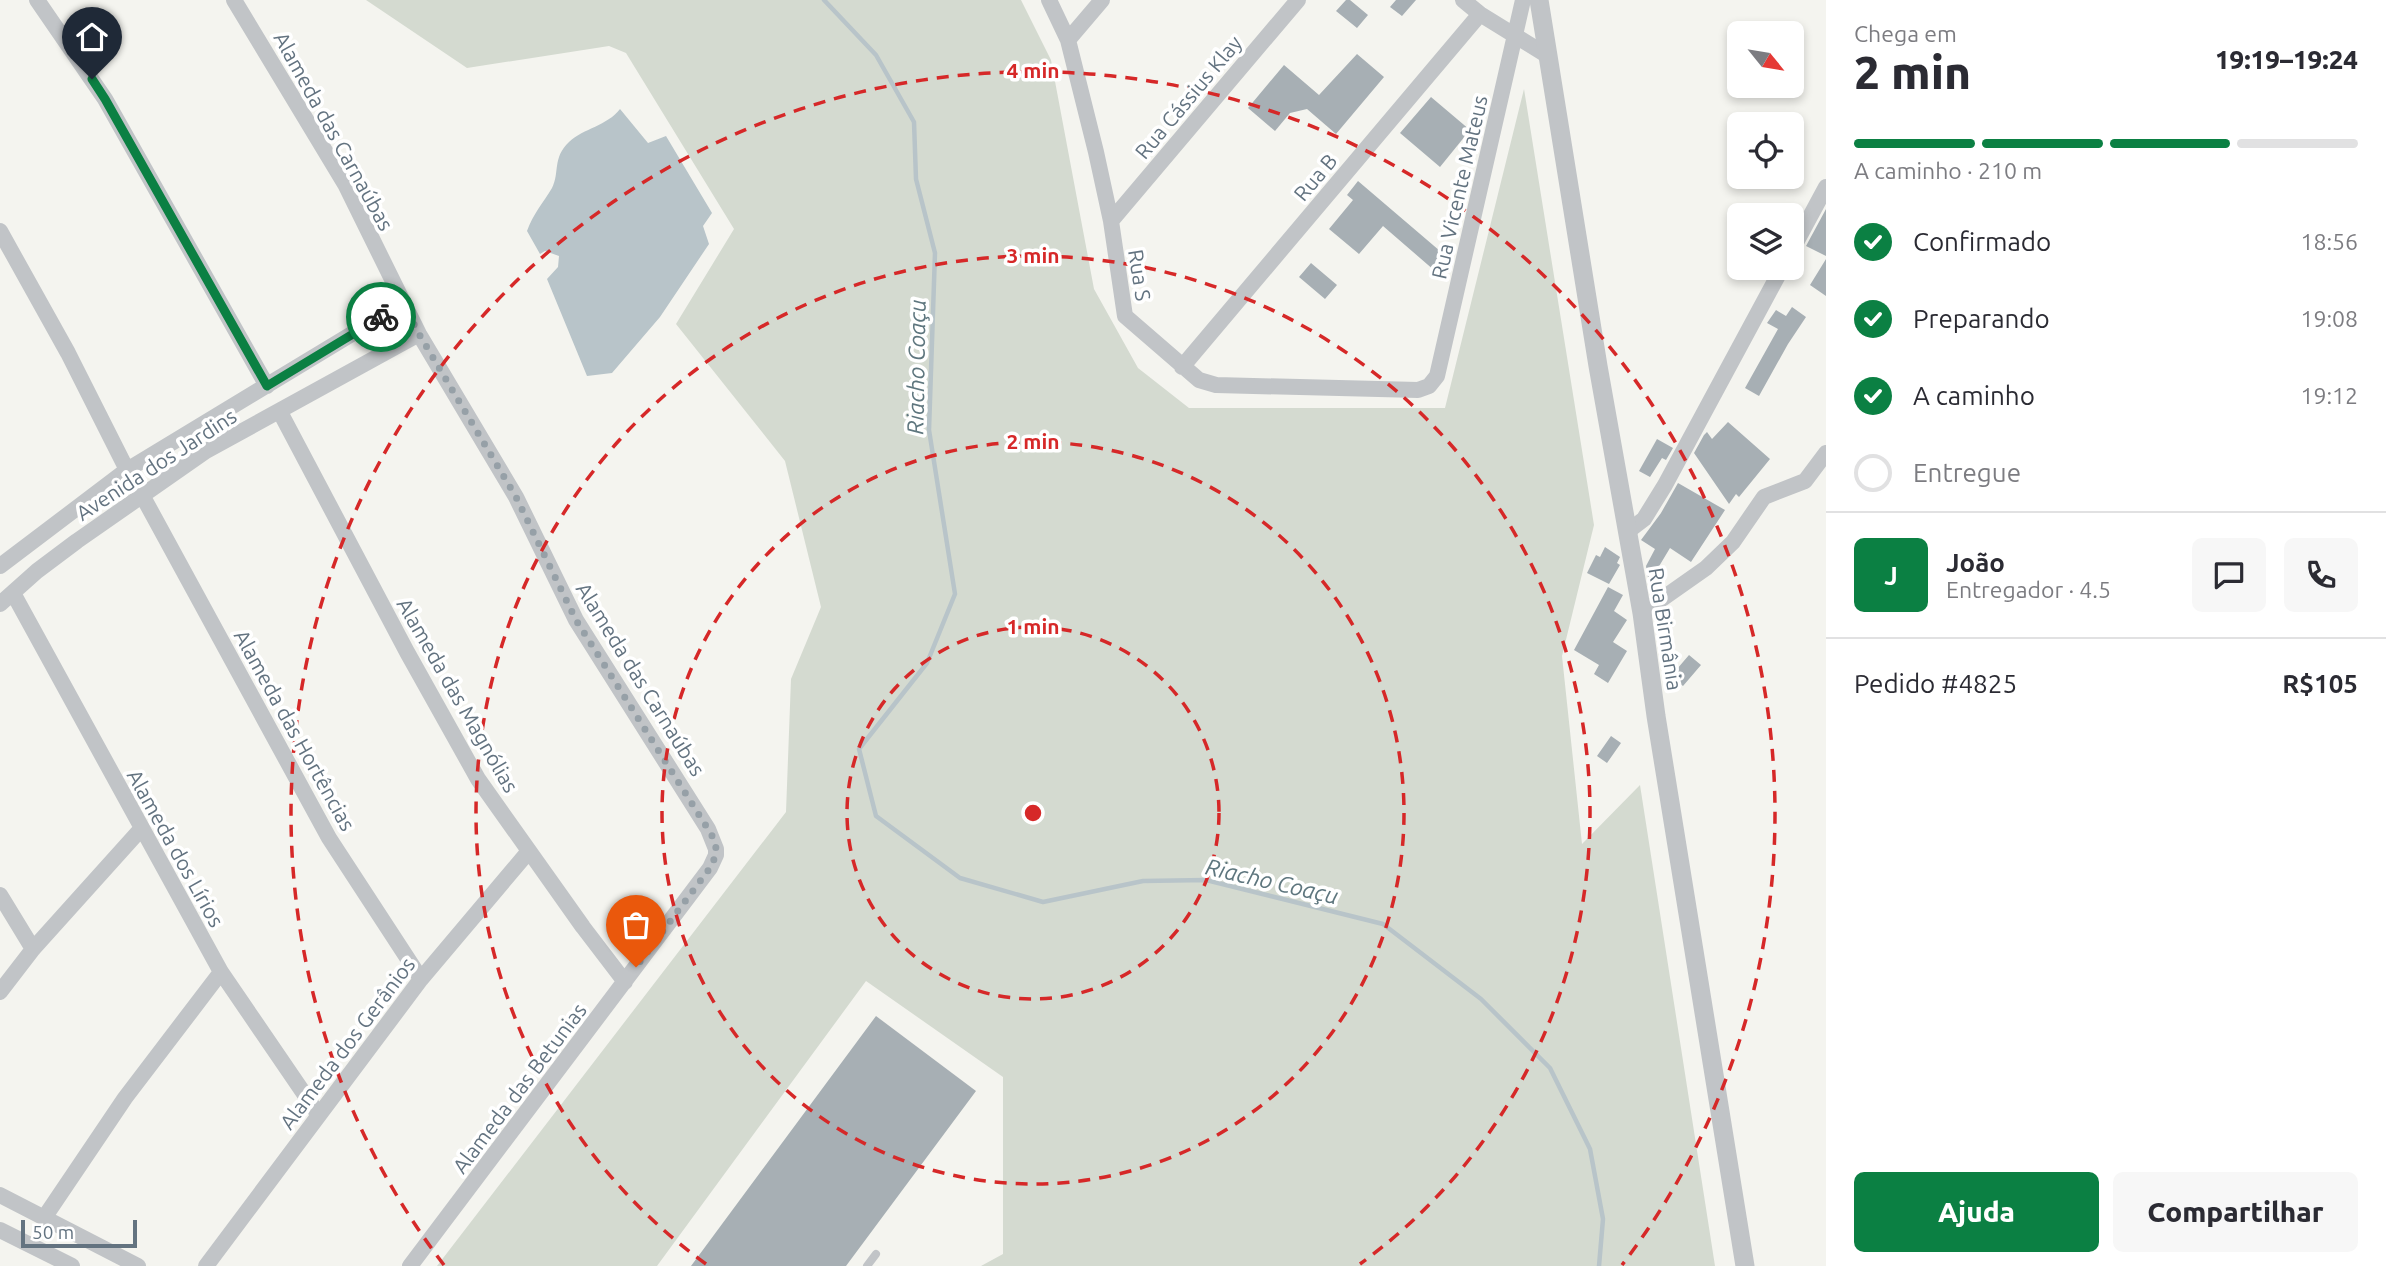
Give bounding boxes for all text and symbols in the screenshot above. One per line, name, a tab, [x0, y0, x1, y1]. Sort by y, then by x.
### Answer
pin	[62, 7, 122, 79]
icon: home	[73, 18, 111, 56]
north arrow	[1727, 21, 1804, 98]
map controls	[1727, 21, 1804, 280]
text: Chega em	[1854, 21, 1957, 46]
street label: Alameda das Carnaúbas	[269, 28, 399, 234]
street label: Rua Cássius Klay	[1130, 31, 1246, 163]
text: 19:19–19:24	[2215, 45, 2358, 74]
text: 2 min	[1854, 46, 1971, 98]
text: 4 min	[1006, 58, 1060, 82]
street label: Rua Vicente Mateus	[1426, 93, 1492, 281]
button: locate	[1727, 112, 1804, 189]
street label: Rua B	[1288, 149, 1342, 205]
text: A caminho · 210 m	[1854, 158, 2042, 183]
button: layers	[1727, 203, 1804, 280]
icon: check	[1854, 223, 1892, 261]
text: Confirmado	[1913, 227, 2051, 256]
text: 18:56	[2300, 229, 2358, 254]
text: 3 min	[1006, 243, 1060, 267]
street label: Rua S	[1124, 248, 1156, 302]
courier	[346, 282, 416, 352]
icon: bike	[362, 298, 400, 336]
water label: Riacho Coaçu	[902, 299, 930, 435]
icon: check	[1854, 300, 1892, 338]
text: Preparando	[1913, 304, 2050, 333]
text: 19:08	[2300, 306, 2358, 331]
icon: check	[1854, 377, 1892, 415]
text: A caminho	[1913, 381, 2035, 410]
text: 19:12	[2300, 383, 2358, 408]
street label: Avenida dos Jardins	[71, 403, 241, 525]
text: 2 min	[1006, 429, 1060, 453]
text: Entregue	[1913, 458, 2021, 487]
button: chat	[2192, 538, 2266, 612]
button: phone	[2284, 538, 2358, 612]
text: João	[1946, 548, 2005, 577]
text: J	[1884, 561, 1898, 590]
street label: Rua Birmânia	[1644, 566, 1688, 692]
text: Entregador · 4.5	[1946, 577, 2111, 602]
street label: Alameda das Carnaúbas	[572, 578, 710, 780]
street label: Alameda das Magnólias	[392, 594, 524, 796]
text: 1 min	[1006, 614, 1060, 638]
street label: Alameda das Hortências	[230, 625, 360, 835]
text: Pedido #4825	[1854, 669, 2017, 698]
text: R$105	[2282, 669, 2358, 698]
street label: Alameda dos Lírios	[123, 765, 229, 931]
centre of rings	[1021, 801, 1045, 825]
water label: Riacho Coaçu	[1203, 854, 1341, 908]
pin	[606, 895, 666, 967]
icon: bag	[617, 906, 655, 944]
street label: Alameda dos Gerânios	[275, 952, 419, 1134]
street label: Alameda das Betunias	[447, 998, 591, 1178]
button: Ajuda	[1854, 1172, 2099, 1252]
button: Compartilhar	[2113, 1172, 2358, 1252]
scale bar	[21, 1217, 136, 1249]
text: 50 m	[32, 1221, 74, 1243]

